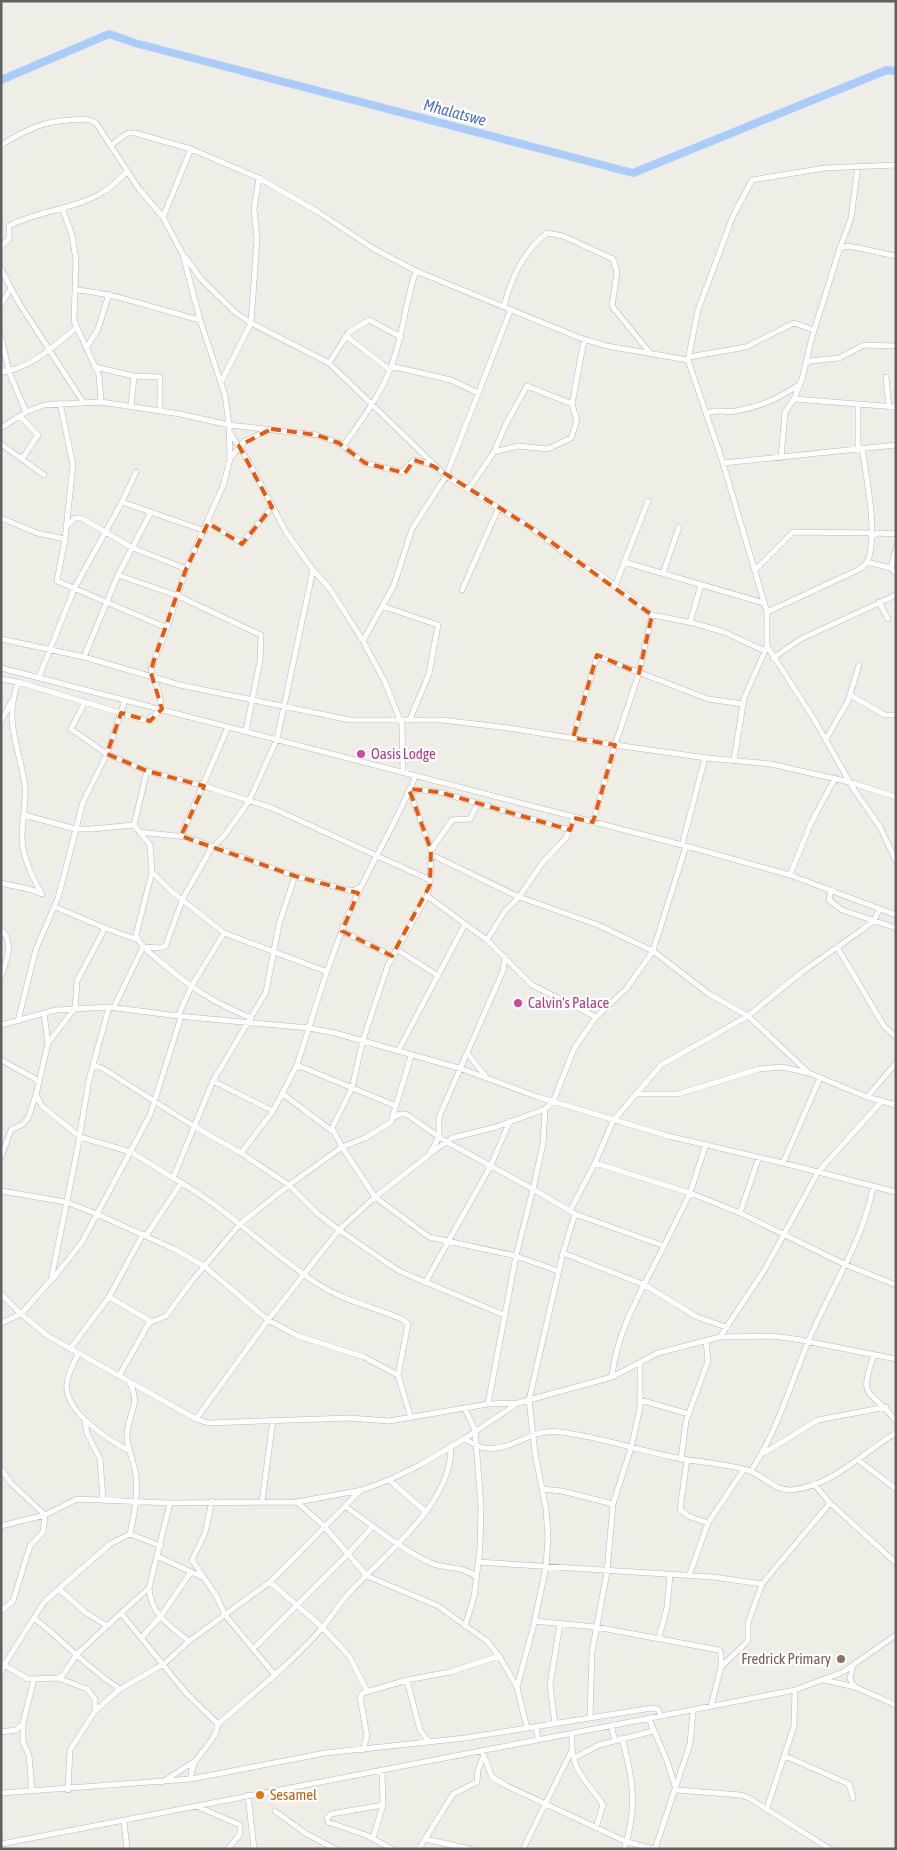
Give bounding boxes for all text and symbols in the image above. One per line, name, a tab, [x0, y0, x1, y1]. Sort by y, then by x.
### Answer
water label: Mhalatswe	[422, 95, 488, 129]
place label: Oasis Lodge	[371, 745, 436, 762]
marker: Oasis Lodge	[355, 748, 367, 760]
place label: Calvin's Palace	[528, 994, 609, 1011]
marker: Calvin's Palace	[512, 997, 524, 1009]
place label: Fredrick Primary	[741, 1650, 831, 1667]
marker: Fredrick Primary	[835, 1653, 847, 1665]
place label: Sesamel	[270, 1786, 317, 1803]
marker: Sesamel	[254, 1789, 266, 1801]

